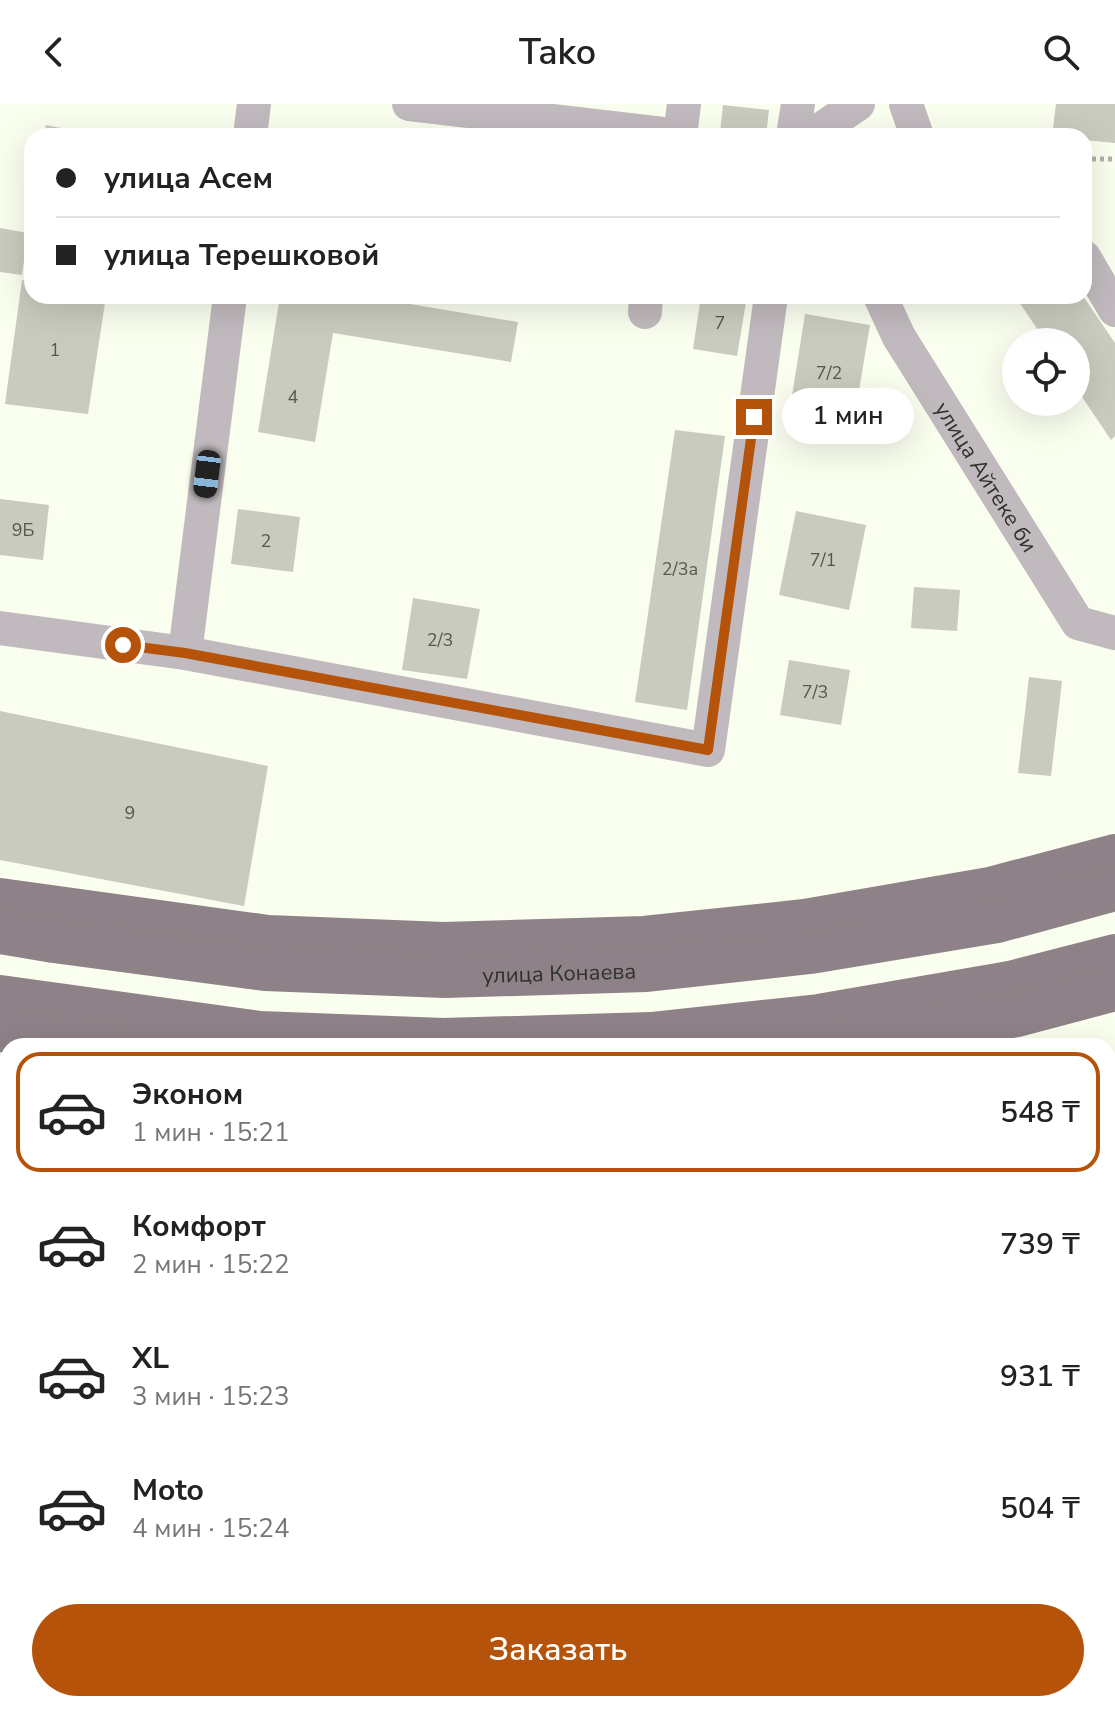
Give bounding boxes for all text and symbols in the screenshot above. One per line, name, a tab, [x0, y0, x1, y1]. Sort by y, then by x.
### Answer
text: Tako	[519, 28, 596, 77]
icon: back	[32, 30, 76, 74]
icon: search	[1039, 30, 1083, 74]
text: улица Асем	[104, 158, 273, 199]
text: улица Терешковой	[104, 235, 379, 276]
house number: 7	[715, 311, 725, 335]
map controls	[1002, 328, 1090, 416]
button: locate	[1002, 328, 1090, 416]
house number: 1	[50, 338, 60, 362]
house number: 7/2	[816, 361, 842, 385]
house number: 4	[288, 385, 299, 409]
callout: 1 мин	[782, 389, 914, 445]
street label: улица Айтеке би	[927, 396, 1044, 558]
text: 1 мин	[813, 398, 883, 433]
route end	[736, 399, 772, 435]
car	[192, 449, 222, 499]
house number: 9Б	[12, 518, 34, 542]
house number: 2	[261, 529, 271, 553]
house number: 7/1	[810, 548, 836, 572]
house number: 2/3а	[662, 557, 698, 581]
route start	[105, 627, 141, 663]
house number: 2/3	[427, 628, 453, 652]
house number: 7/3	[802, 680, 828, 704]
house number: 9	[125, 801, 135, 825]
street label: улица Конаева	[482, 956, 637, 991]
text: Эконом	[132, 1074, 243, 1115]
icon: car	[36, 1076, 108, 1148]
text: 548 ₸	[1000, 1092, 1080, 1133]
text: 1 мин · 15:21	[132, 1115, 289, 1150]
text: Комфорт	[132, 1206, 266, 1247]
icon: car	[36, 1208, 108, 1280]
text: 739 ₸	[1000, 1224, 1080, 1265]
text: 2 мин · 15:22	[132, 1247, 289, 1282]
text: XL	[132, 1338, 169, 1379]
icon: car	[36, 1340, 108, 1412]
text: 931 ₸	[1000, 1356, 1080, 1397]
text: 3 мин · 15:23	[132, 1379, 289, 1414]
text: Moto	[132, 1470, 204, 1511]
icon: car	[36, 1472, 108, 1544]
text: 504 ₸	[1000, 1488, 1080, 1529]
text: 4 мин · 15:24	[132, 1511, 289, 1546]
button: Заказать	[32, 1604, 1084, 1696]

